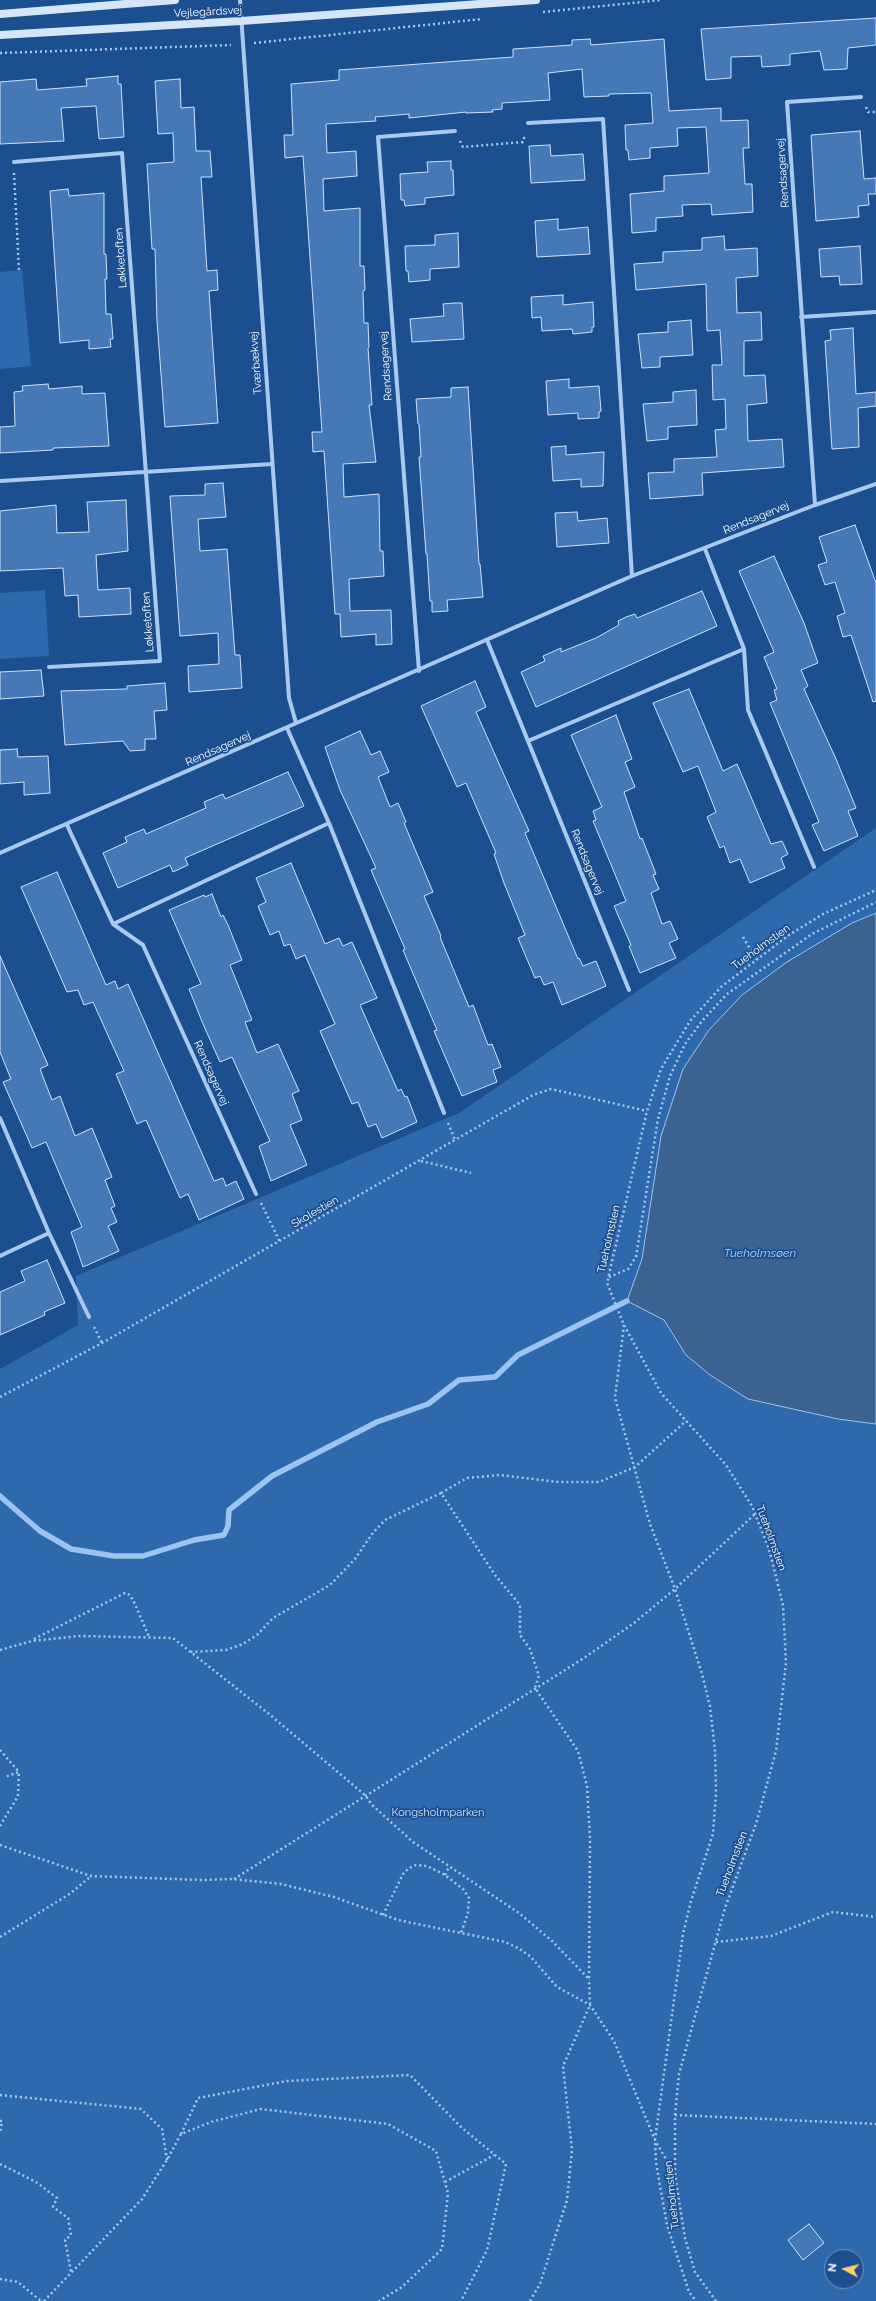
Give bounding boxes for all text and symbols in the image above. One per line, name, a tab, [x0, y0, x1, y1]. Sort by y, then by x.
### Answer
street label: Vejlegårdsvej	[174, 4, 242, 20]
street label: Rendsagervej	[774, 138, 792, 208]
street label: Løkketoften	[112, 227, 130, 289]
street label: Tværbækvej	[247, 331, 265, 395]
street label: Rendsagervej	[377, 331, 395, 401]
street label: Rendsagervej	[721, 499, 791, 537]
street label: Løkketoften	[139, 591, 157, 653]
street label: Rendsagervej	[183, 729, 253, 769]
street label: Rendsagervej	[568, 827, 606, 897]
street label: Tueholmstien	[729, 921, 793, 973]
street label: Rendsagervej	[191, 1038, 231, 1108]
street label: Skolestien	[289, 1193, 341, 1231]
street label: Tueholmstien	[595, 1204, 623, 1274]
water label: Tueholmsøen	[724, 1246, 796, 1260]
street label: Tueholmstien	[753, 1503, 789, 1573]
park label: Kongsholmparken	[392, 1806, 484, 1820]
street label: Tueholmstien	[713, 1829, 751, 1899]
street label: Tueholmstien	[662, 2160, 682, 2230]
north arrow	[824, 2249, 864, 2289]
text: N	[826, 2263, 840, 2273]

